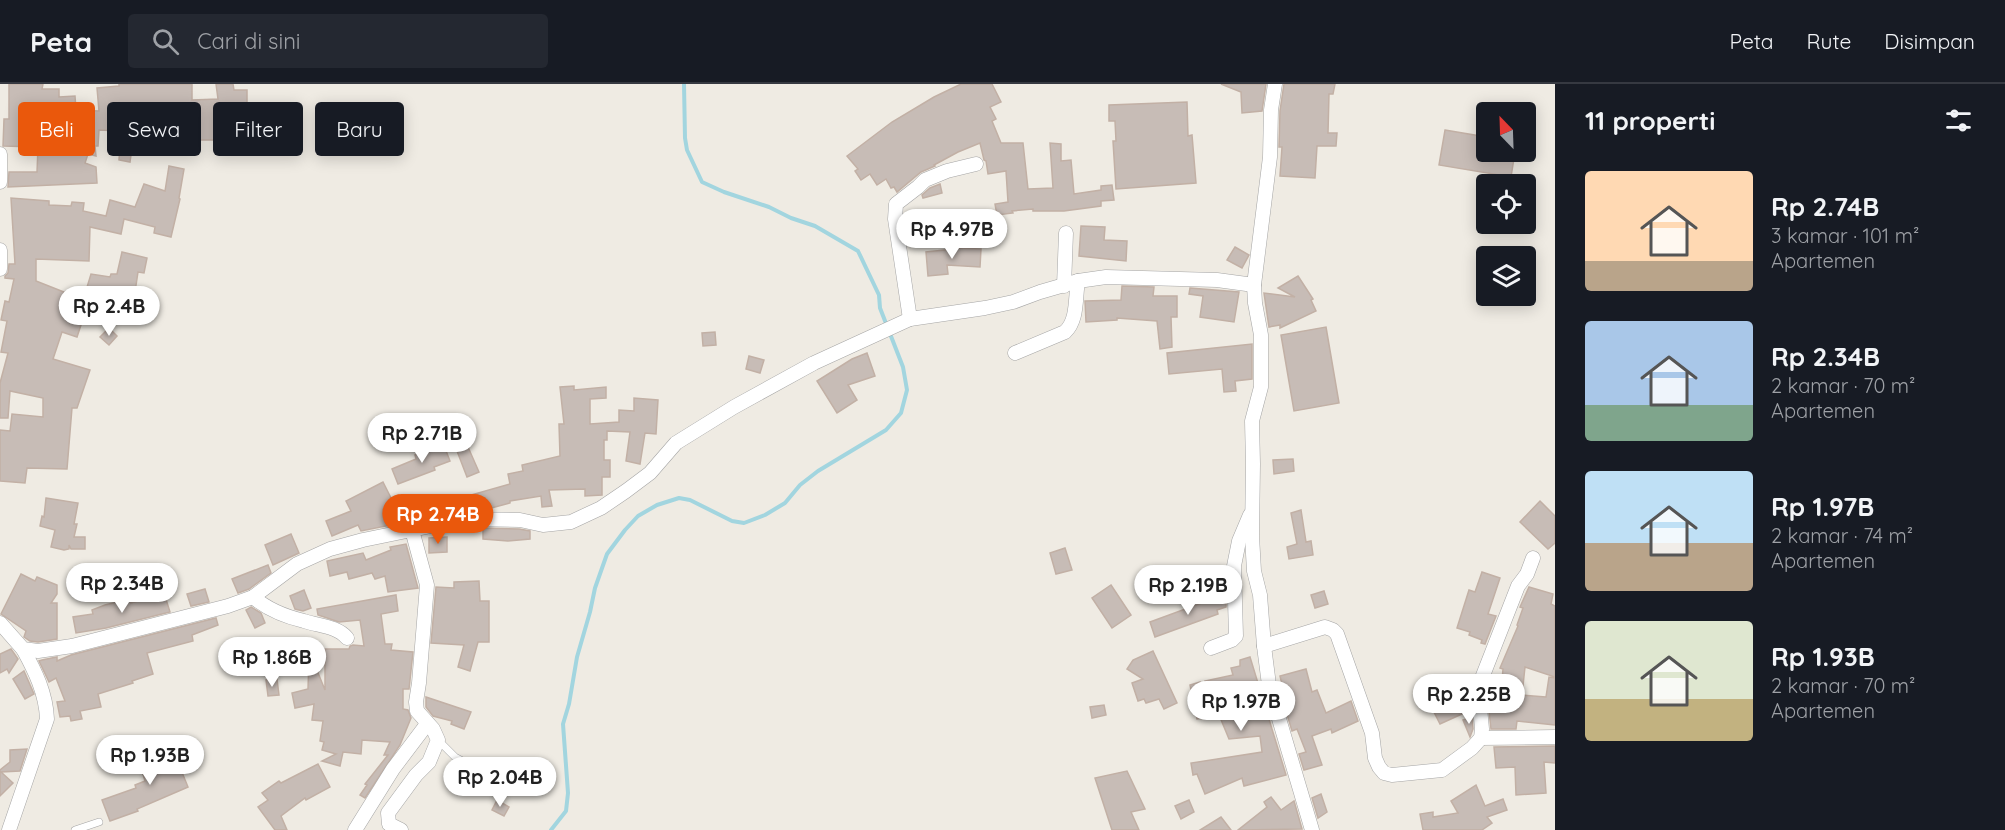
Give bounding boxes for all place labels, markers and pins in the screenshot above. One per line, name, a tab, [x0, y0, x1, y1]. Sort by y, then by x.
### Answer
pin: Rp 4.97B	[890, 209, 1014, 260]
pin: Rp 2.4B	[54, 286, 164, 337]
pin: Rp 2.71B	[360, 413, 484, 464]
pin: Rp 2.74B	[376, 494, 500, 545]
pin: Rp 2.34B	[60, 563, 184, 614]
pin: Rp 2.19B	[1126, 565, 1250, 616]
pin: Rp 1.86B	[210, 637, 334, 688]
pin: Rp 2.25B	[1407, 674, 1531, 725]
pin: Rp 1.97B	[1179, 681, 1303, 732]
pin: Rp 1.93B	[88, 735, 212, 786]
pin: Rp 2.04B	[438, 757, 562, 808]

